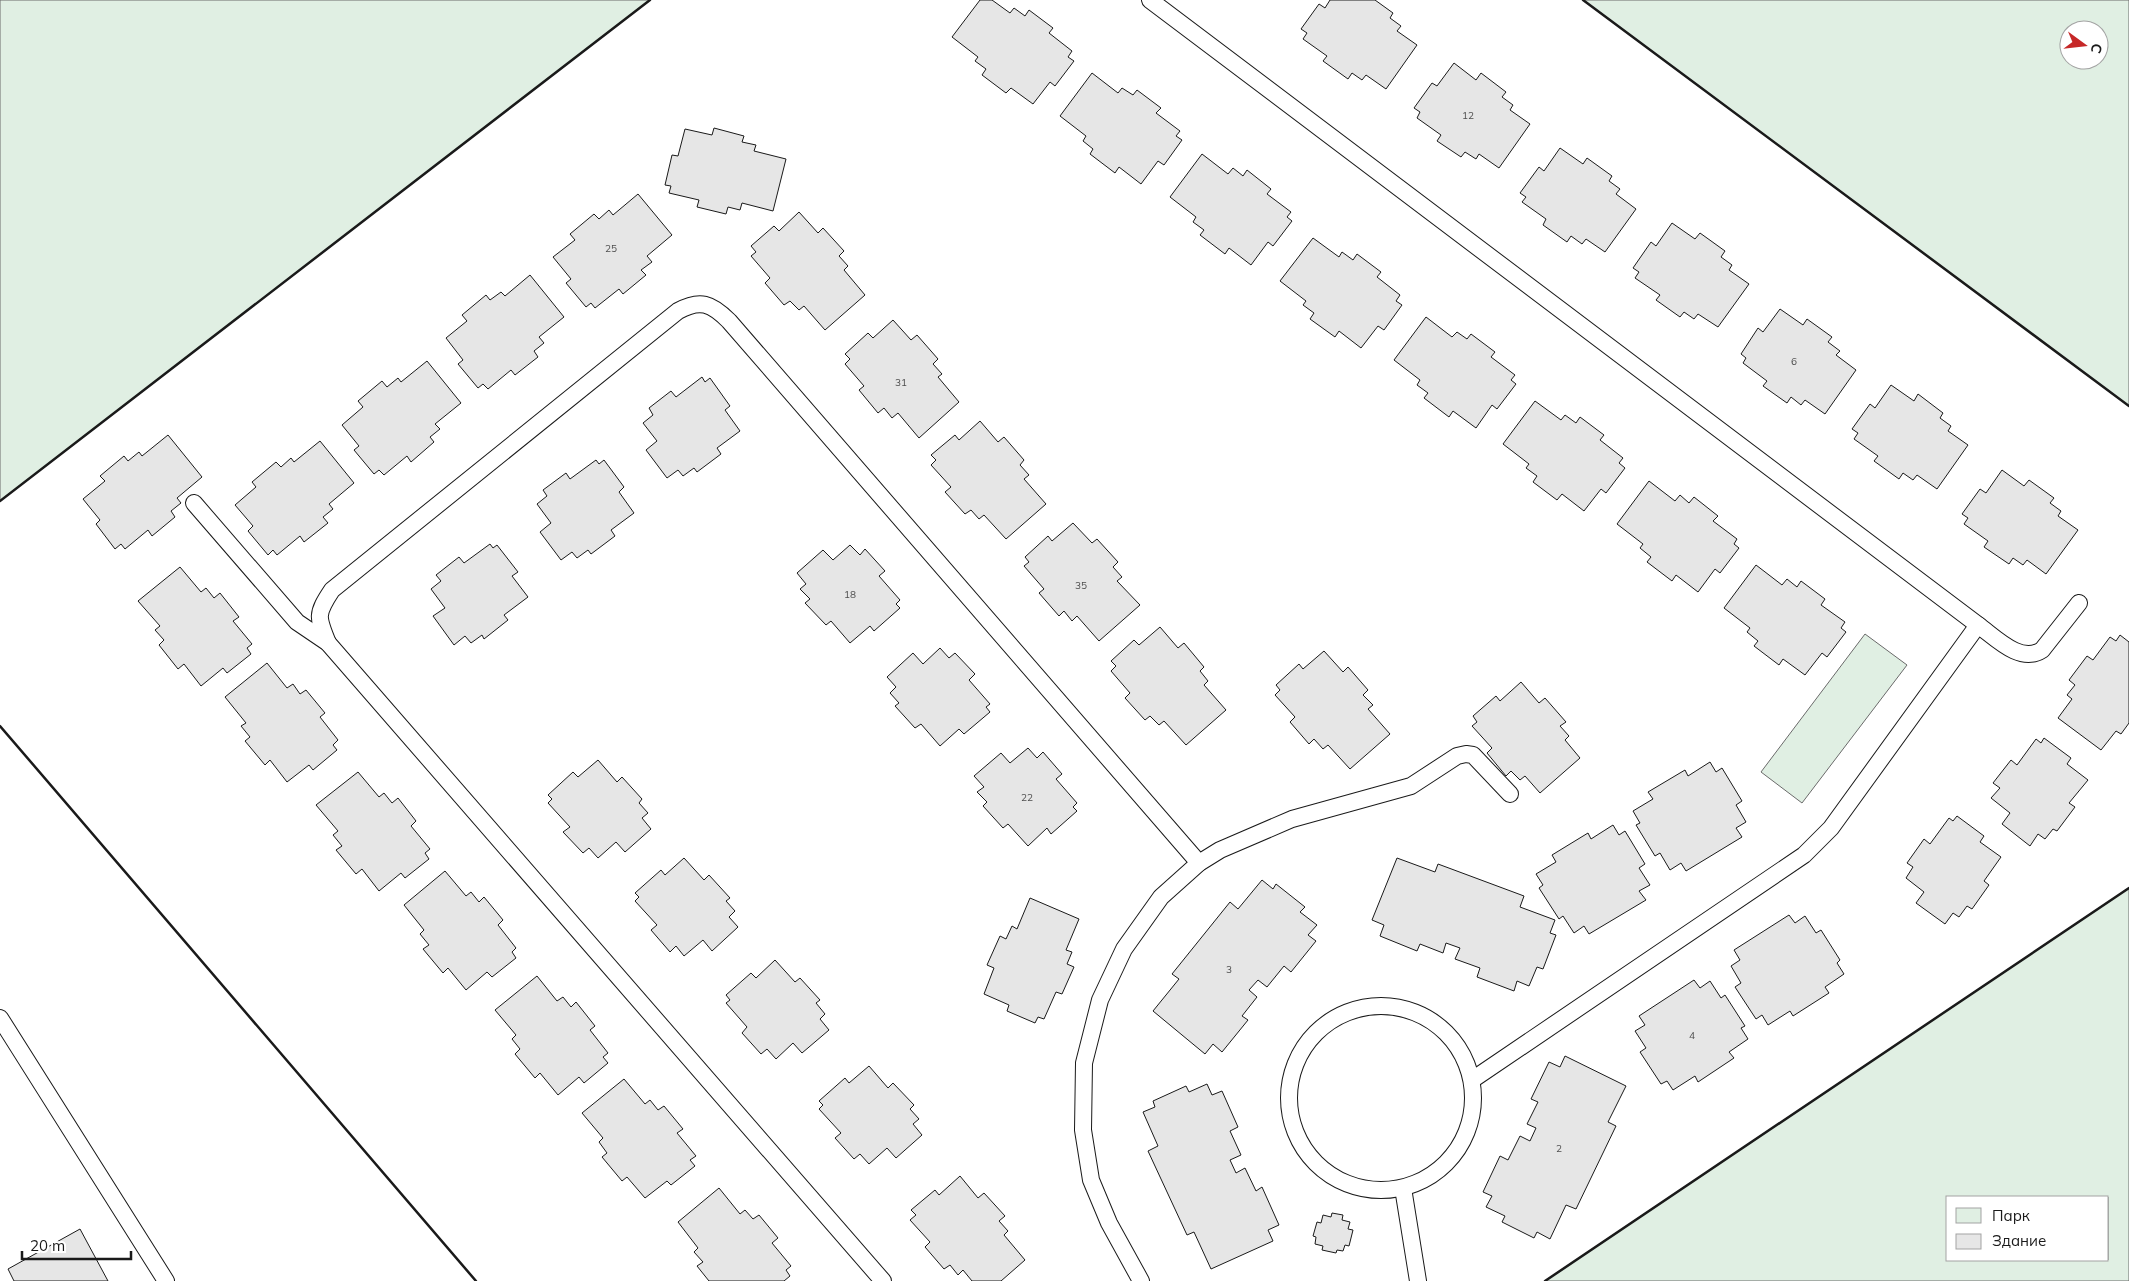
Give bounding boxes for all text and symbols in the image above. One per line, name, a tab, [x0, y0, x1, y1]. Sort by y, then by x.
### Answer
north arrow	[2059, 20, 2109, 70]
text: С	[2087, 41, 2106, 55]
house number: 12	[1462, 109, 1474, 122]
house number: 25	[605, 242, 617, 255]
house number: 6	[1791, 355, 1797, 368]
house number: 31	[895, 376, 907, 389]
house number: 35	[1075, 579, 1087, 592]
house number: 18	[844, 588, 856, 601]
house number: 22	[1021, 791, 1033, 804]
house number: 3	[1226, 963, 1232, 976]
house number: 4	[1689, 1029, 1695, 1042]
house number: 2	[1556, 1142, 1562, 1155]
legend	[1946, 1196, 2109, 1261]
text: Парк	[1992, 1206, 2031, 1225]
scale bar	[22, 1228, 131, 1260]
text: Здание	[1992, 1231, 2046, 1250]
text: 20 m	[30, 1236, 65, 1255]

